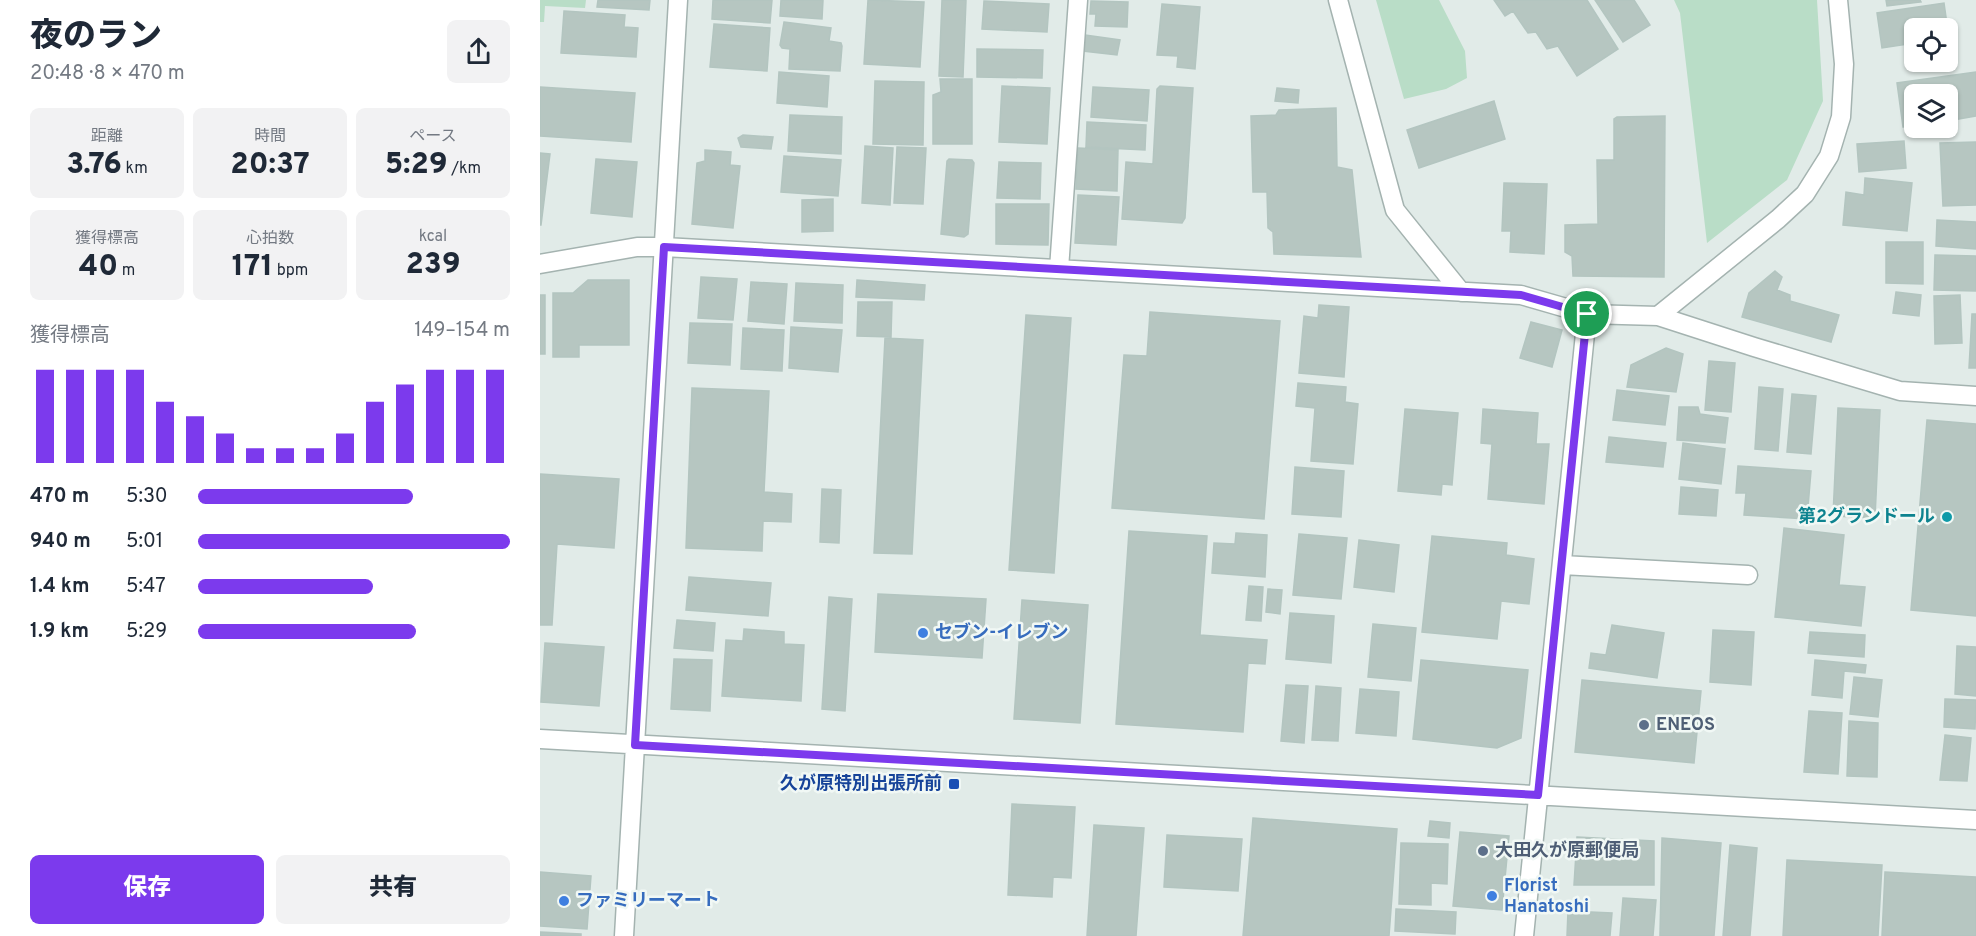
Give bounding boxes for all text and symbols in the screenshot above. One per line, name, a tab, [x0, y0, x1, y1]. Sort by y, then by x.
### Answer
text: 夜のラン	[30, 17, 162, 59]
map controls	[1904, 18, 1958, 138]
button: locate	[1904, 18, 1958, 72]
button: share	[447, 20, 510, 83]
text: 20:48 · 8 × 470 m	[30, 61, 185, 87]
button: layers	[1904, 84, 1958, 138]
text: 距離	[91, 127, 123, 147]
text: 時間	[254, 127, 286, 147]
text: ペース	[409, 127, 457, 147]
text: 3.76	[66, 147, 122, 184]
text: 20:37	[230, 147, 310, 184]
text: 5:29	[385, 147, 448, 184]
text: km	[122, 159, 148, 179]
text: /km	[448, 159, 481, 179]
text: kcal	[419, 227, 447, 247]
text: 獲得標高	[75, 229, 139, 249]
text: 心拍数	[246, 229, 294, 249]
text: 239	[405, 247, 461, 284]
text: 40	[79, 249, 118, 286]
text: 171	[232, 249, 273, 286]
text: m	[118, 261, 135, 281]
text: bpm	[273, 261, 308, 281]
pin	[1561, 288, 1612, 339]
icon: arrive	[1570, 297, 1603, 330]
text: 149–154 m	[414, 318, 510, 344]
text: 獲得標高	[30, 323, 110, 349]
text: 470 m	[30, 484, 89, 510]
text: 5:30	[126, 484, 168, 510]
place label: 第2グランドール	[1798, 506, 1935, 529]
marker: 第2グランドール	[1940, 510, 1954, 524]
text: 940 m	[30, 529, 91, 555]
text: 5:01	[126, 529, 163, 555]
text: 1.4 km	[30, 574, 90, 600]
text: 5:47	[126, 574, 166, 600]
text: 1.9 km	[30, 619, 89, 645]
text: 5:29	[126, 619, 167, 645]
place label: セブン-イレブン	[935, 622, 1068, 645]
marker: セブン-イレブン	[916, 626, 930, 640]
place label: ENEOS	[1656, 714, 1715, 737]
marker: ENEOS	[1637, 718, 1651, 732]
place label: 久が原特別出張所前	[780, 773, 942, 796]
marker: 久が原特別出張所前	[947, 777, 961, 791]
place label: 大田久が原郵便局	[1495, 840, 1639, 863]
marker: 大田久が原郵便局	[1476, 844, 1490, 858]
button: 保存	[30, 855, 264, 924]
button: 共有	[276, 855, 510, 924]
place label: Florist Hanatoshi	[1504, 875, 1589, 919]
marker: Florist Hanatoshi	[1485, 889, 1499, 903]
place label: ファミリーマート	[576, 890, 720, 913]
marker: ファミリーマート	[557, 894, 571, 908]

